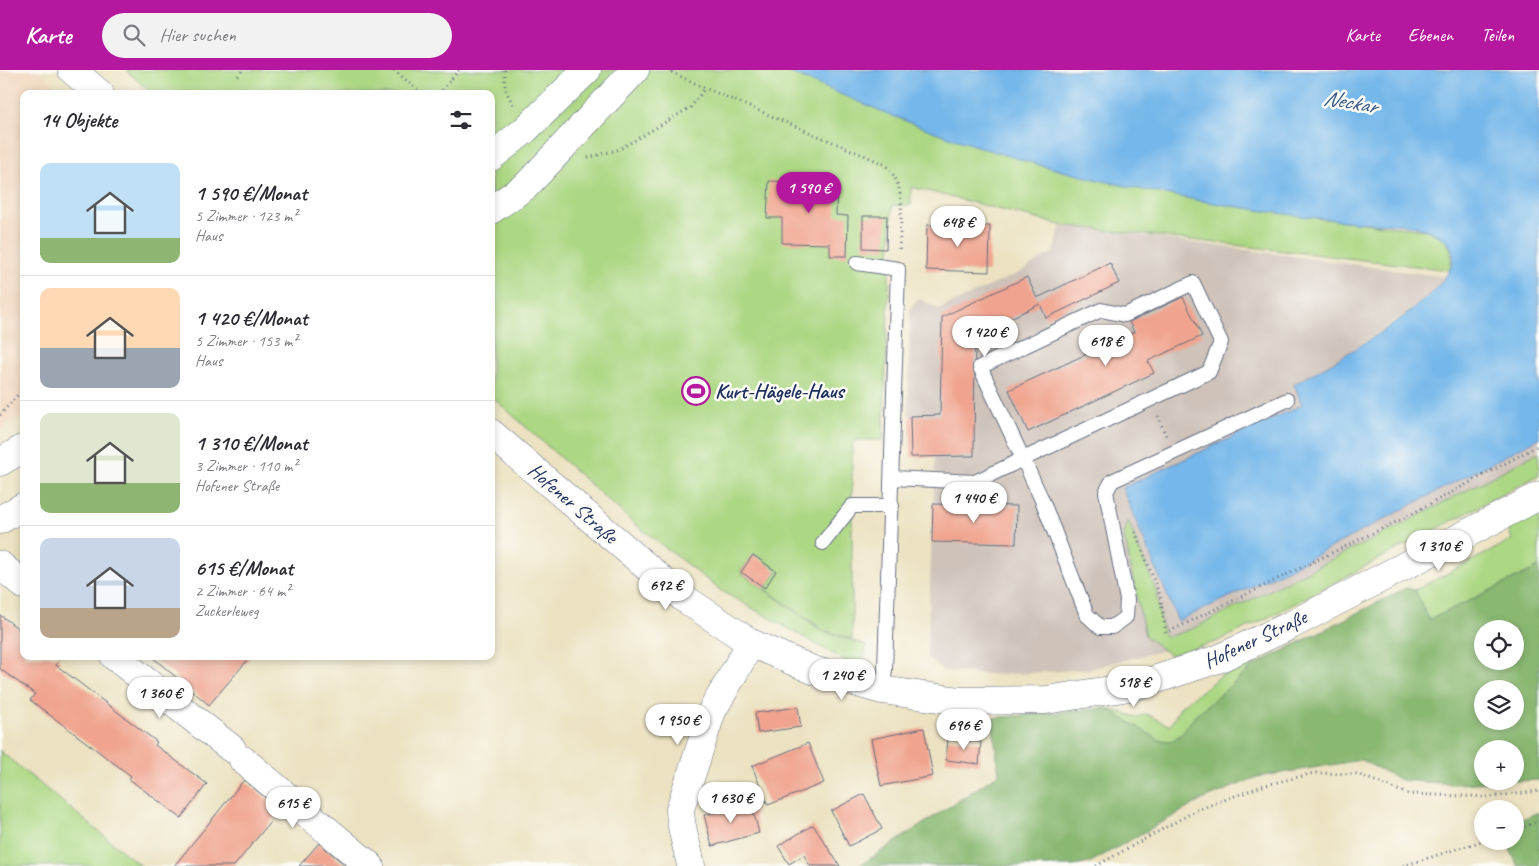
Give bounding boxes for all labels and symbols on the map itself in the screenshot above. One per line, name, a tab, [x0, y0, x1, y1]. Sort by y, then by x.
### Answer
water label: Neckar	[1321, 84, 1383, 121]
pin: 1 590 €	[763, 172, 855, 214]
pin: 648 €	[923, 206, 993, 248]
pin: 1 420 €	[939, 316, 1031, 358]
pin: 618 €	[1071, 324, 1141, 367]
sports icon: Kurt-Hägele-Haus	[681, 376, 711, 406]
place label: Kurt-Hägele-Haus	[715, 378, 846, 404]
street label: Hofener Straße	[523, 457, 625, 551]
pin: 1 440 €	[928, 482, 1020, 524]
pin: 1 310 €	[1393, 530, 1485, 572]
pin: 692 €	[631, 568, 701, 611]
street label: Hofener Straße	[1199, 603, 1313, 674]
pin: 1 240 €	[796, 658, 888, 701]
pin: 518 €	[1099, 666, 1169, 708]
pin: 1 360 €	[114, 676, 206, 719]
pin: 1 950 €	[632, 704, 724, 746]
pin: 696 €	[929, 708, 999, 751]
pin: 1 630 €	[685, 782, 777, 824]
pin: 615 €	[258, 786, 328, 829]

